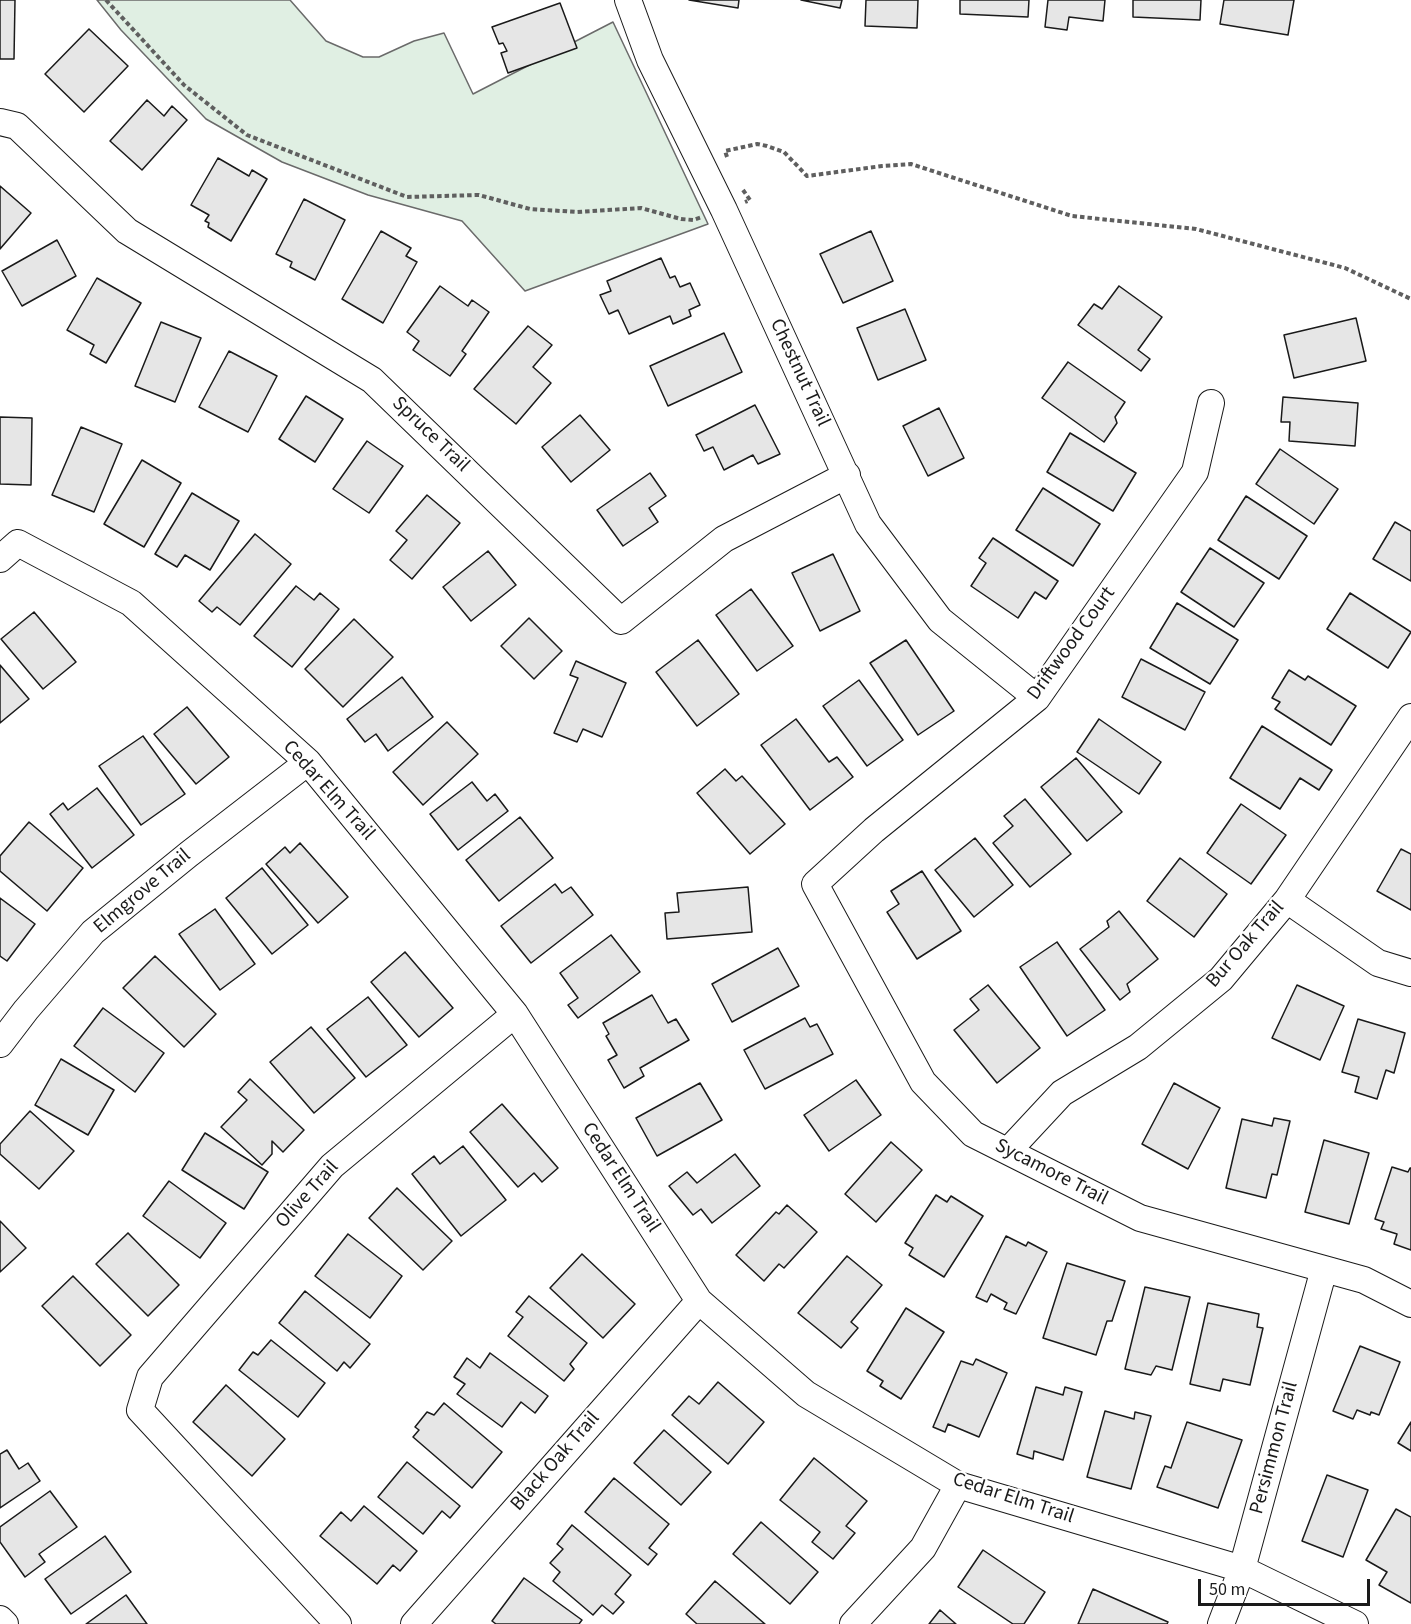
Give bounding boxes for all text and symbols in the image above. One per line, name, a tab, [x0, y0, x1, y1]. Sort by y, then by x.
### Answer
street label: Chestnut Trail	[764, 315, 834, 431]
street label: Spruce Trail	[386, 392, 474, 478]
street label: Driftwood Court	[1023, 583, 1121, 705]
street label: Cedar Elm Trail	[277, 736, 379, 846]
street label: Elmgrove Trail	[90, 844, 196, 940]
street label: Bur Oak Trail	[1202, 897, 1290, 993]
street label: Cedar Elm Trail	[576, 1119, 664, 1237]
street label: Sycamore Trail	[991, 1134, 1111, 1212]
street label: Olive Trail	[271, 1156, 345, 1234]
street label: Persimmon Trail	[1246, 1379, 1304, 1517]
street label: Black Oak Trail	[506, 1407, 606, 1517]
street label: Cedar Elm Trail	[949, 1468, 1077, 1530]
scale bar	[1201, 1567, 1374, 1605]
text: 50 m	[1209, 1577, 1245, 1602]

